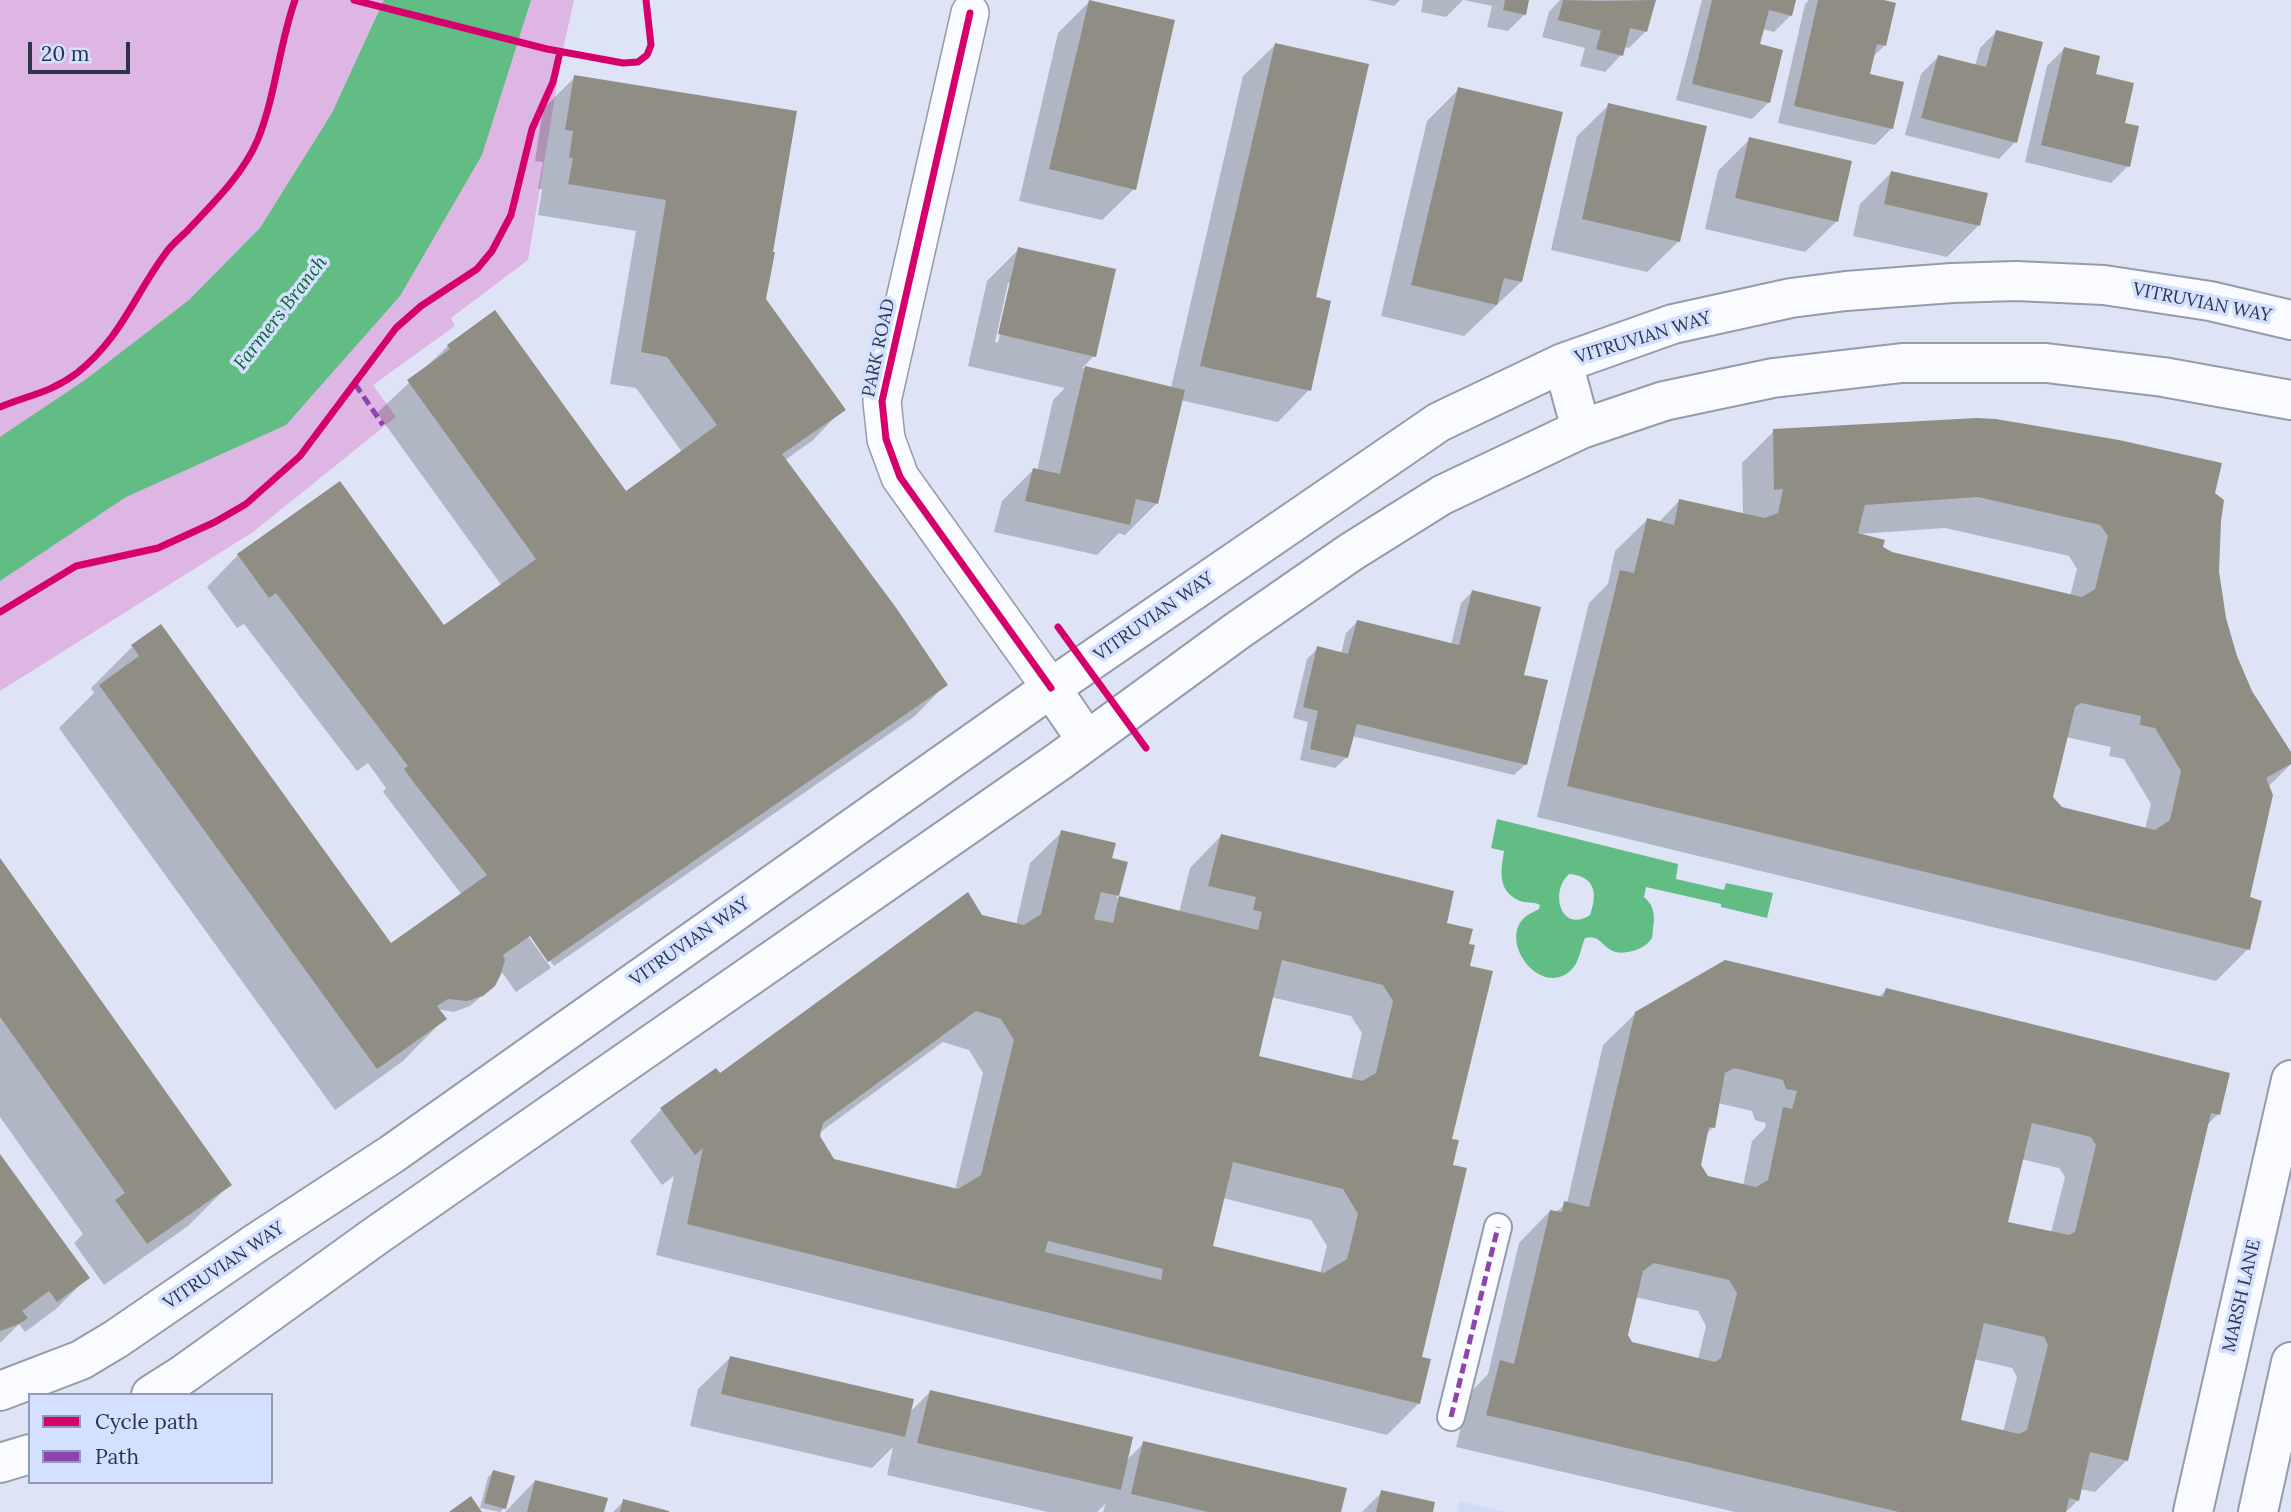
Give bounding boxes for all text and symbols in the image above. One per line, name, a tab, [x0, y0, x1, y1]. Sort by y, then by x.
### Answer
scale bar	[32, 28, 133, 72]
text: 20 m	[41, 40, 90, 67]
water label: Farmers Branch	[230, 252, 332, 374]
street label: VITRUVIAN WAY	[2131, 279, 2273, 327]
street label: PARK ROAD	[858, 297, 900, 399]
street label: VITRUVIAN WAY	[1573, 307, 1713, 369]
street label: VITRUVIAN WAY	[1090, 568, 1218, 666]
street label: VITRUVIAN WAY	[626, 893, 754, 991]
street label: VITRUVIAN WAY	[160, 1218, 288, 1314]
street label: MARSH LANE	[2219, 1238, 2265, 1354]
legend	[28, 1393, 273, 1484]
text: Cycle path	[95, 1408, 198, 1435]
text: Path	[95, 1443, 139, 1470]

